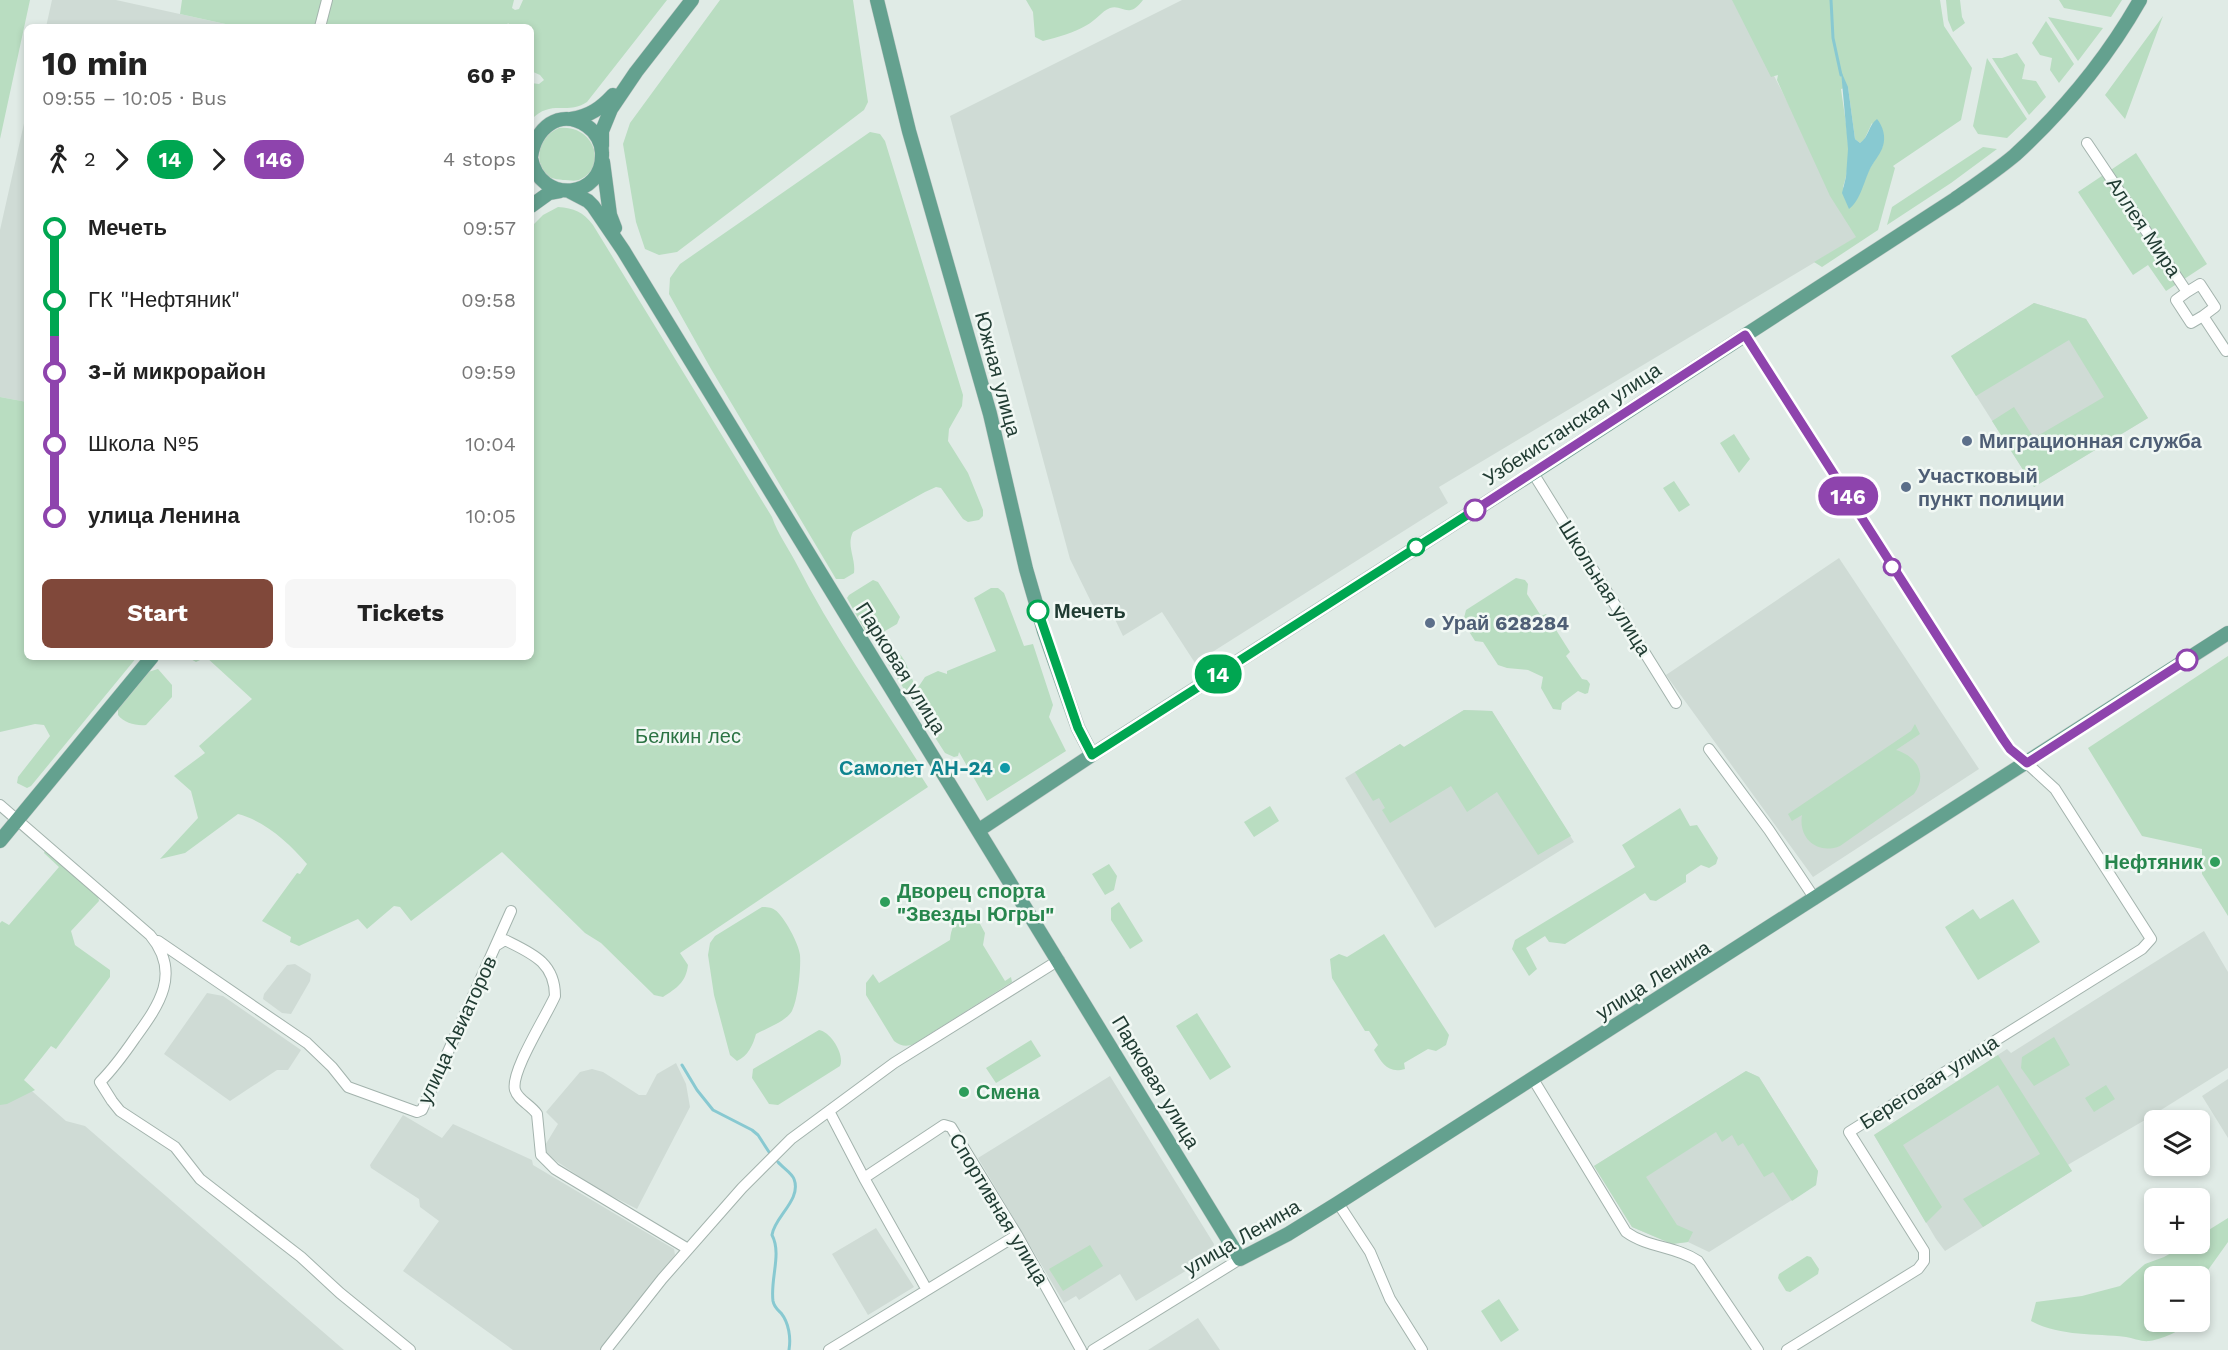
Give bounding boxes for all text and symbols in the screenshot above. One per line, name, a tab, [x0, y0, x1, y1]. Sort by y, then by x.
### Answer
text: 10 min	[42, 44, 148, 83]
text: 60 ₽	[467, 63, 516, 88]
text: 09:55 – 10:05 · Bus	[42, 86, 227, 110]
icon: walk	[42, 143, 75, 176]
icon: forward	[105, 143, 138, 176]
icon: forward	[202, 143, 235, 176]
text: 2	[84, 147, 96, 171]
text: 14	[159, 147, 181, 172]
text: 146	[256, 147, 292, 172]
text: 4 stops	[443, 147, 516, 171]
street label: Аллея Мира	[2102, 172, 2187, 282]
text: Мечеть	[88, 215, 167, 240]
text: 09:57	[462, 216, 516, 240]
text: ГК "Нефтяник"	[88, 287, 240, 312]
text: 09:58	[461, 288, 516, 312]
street label: Южная улица	[970, 309, 1026, 440]
street label: Узбекистанская улица	[1479, 357, 1666, 490]
text: 3-й микрорайон	[88, 359, 266, 384]
text: 09:59	[461, 360, 516, 384]
place label: Миграционная служба	[1979, 429, 2203, 453]
text: Школа №5	[88, 431, 199, 456]
text: 10:04	[465, 432, 516, 456]
marker: Миграционная служба	[1960, 434, 1974, 448]
place label: Участковый пункт полиции	[1918, 464, 2065, 511]
line badge: 146	[1814, 476, 1882, 516]
marker: Участковый пункт полиции	[1899, 480, 1913, 494]
text: 146	[1830, 484, 1866, 509]
unlabelled marker	[1464, 499, 1486, 521]
text: улица Ленина	[88, 503, 240, 528]
text: 10:05	[466, 504, 516, 528]
street label: Школьная улица	[1554, 516, 1657, 661]
unlabelled marker	[1407, 538, 1425, 556]
unlabelled marker	[1883, 558, 1901, 576]
button: Start	[42, 579, 273, 648]
button: Tickets	[285, 579, 516, 648]
street label: Парковая улица	[851, 598, 952, 739]
place label: Мечеть	[1054, 599, 1126, 623]
marker: Мечеть	[1027, 600, 1049, 622]
place label: Урай 628284	[1442, 611, 1569, 635]
marker: Урай 628284	[1423, 616, 1437, 630]
unlabelled marker	[2176, 649, 2198, 671]
line badge: 14	[1191, 654, 1245, 694]
text: 14	[1207, 662, 1229, 687]
park label: Белкин лес	[635, 724, 741, 748]
place label: Самолет АН-24	[839, 756, 993, 780]
marker: Самолет АН-24	[998, 761, 1012, 775]
place label: Нефтяник	[2104, 850, 2204, 874]
marker: Нефтяник	[2208, 855, 2222, 869]
place label: Дворец спорта "Звезды Югры"	[897, 879, 1054, 926]
marker: Дворец спорта "Звезды Югры"	[878, 895, 892, 909]
street label: улица Ленина	[1591, 935, 1715, 1025]
street label: улица Авиаторов	[412, 952, 502, 1108]
street label: Парковая улица	[1107, 1011, 1206, 1154]
street label: Береговая улица	[1855, 1029, 2003, 1134]
place label: Смена	[976, 1080, 1040, 1104]
marker: Смена	[957, 1085, 971, 1099]
map controls	[2144, 1110, 2210, 1332]
button: layers	[2144, 1110, 2210, 1176]
street label: Спортивная улица	[944, 1129, 1054, 1290]
button: +	[2144, 1188, 2210, 1254]
street label: улица Ленина	[1180, 1194, 1305, 1280]
button: −	[2144, 1266, 2210, 1332]

